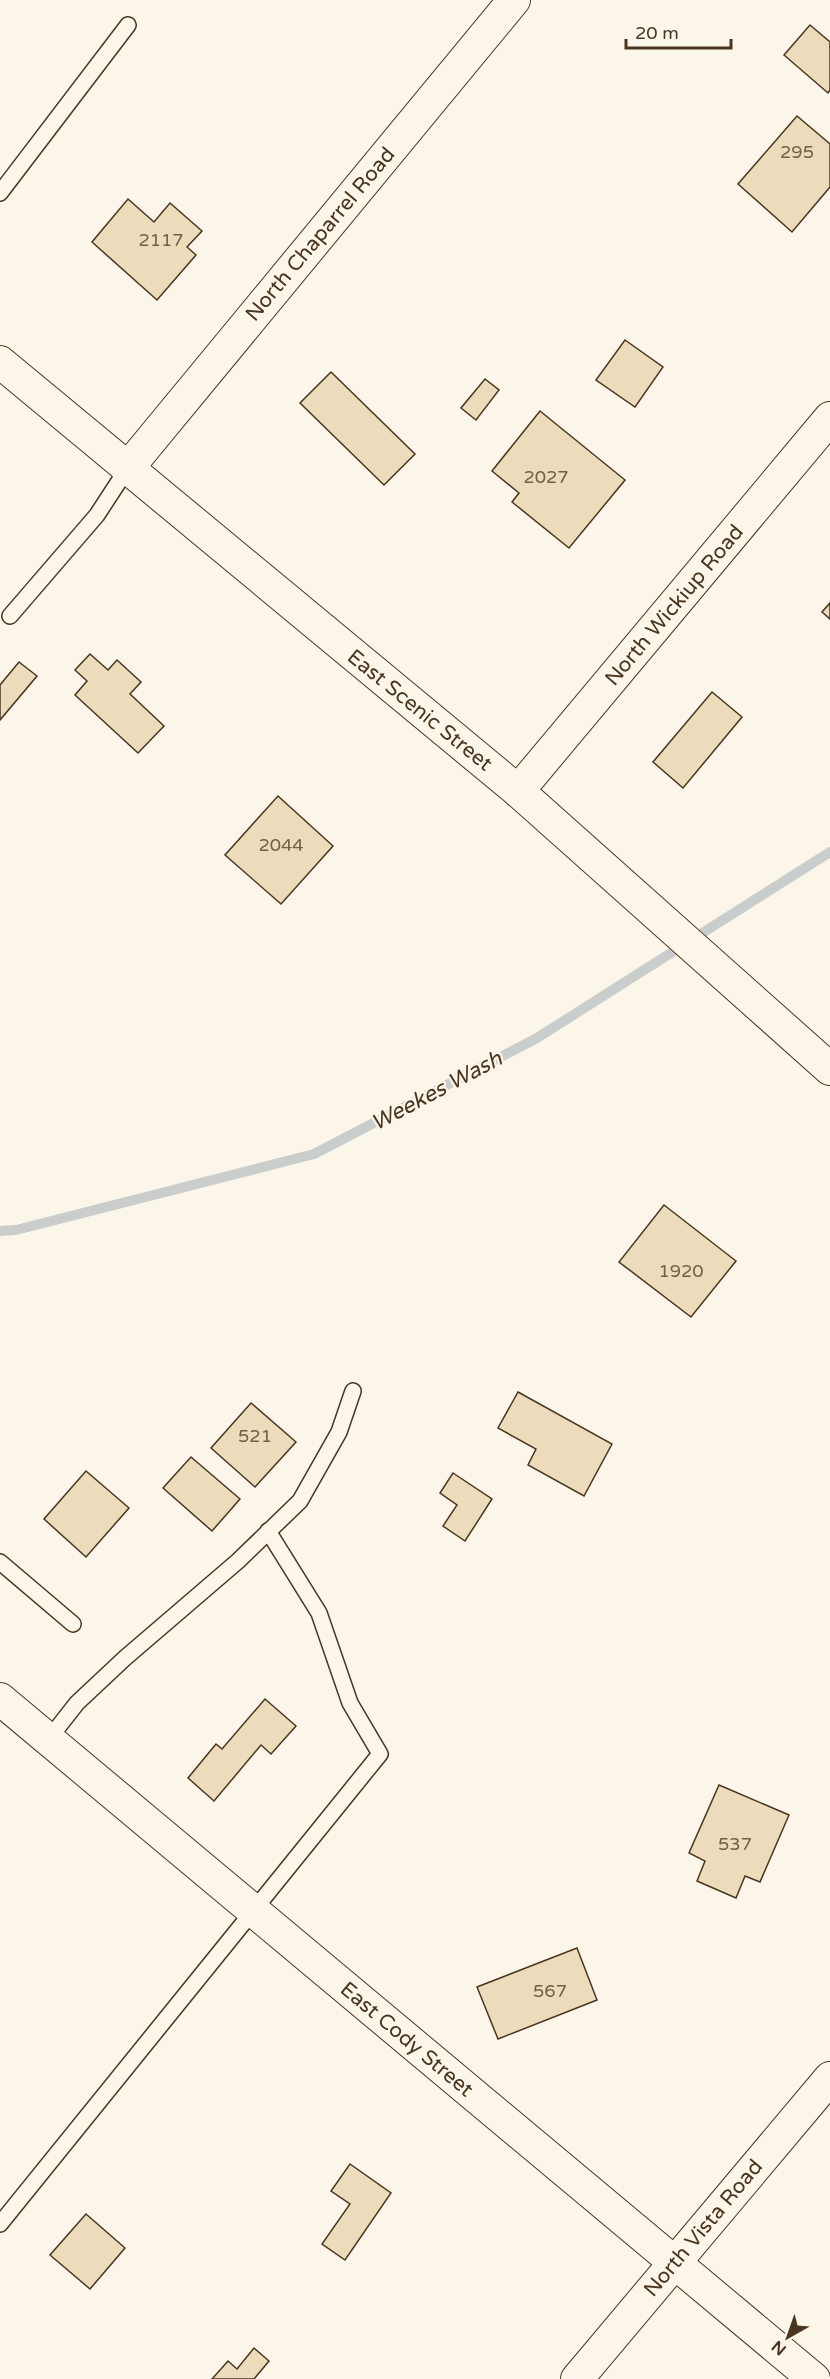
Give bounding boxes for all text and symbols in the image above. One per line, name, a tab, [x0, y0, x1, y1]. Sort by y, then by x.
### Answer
scale bar	[626, 12, 731, 50]
text: 20 m	[635, 22, 679, 44]
house number: 295	[780, 141, 814, 163]
street label: North Chaparrel Road	[240, 142, 400, 326]
house number: 2117	[138, 229, 184, 251]
house number: 2027	[523, 466, 569, 488]
street label: North Wickiup Road	[600, 520, 749, 691]
street label: East Scenic Street	[342, 644, 497, 776]
house number: 2044	[258, 834, 304, 856]
water label: Weekes Wash	[367, 1045, 507, 1136]
house number: 1920	[658, 1260, 704, 1282]
house number: 521	[238, 1425, 272, 1447]
house number: 537	[718, 1833, 752, 1855]
street label: East Cody Street	[335, 1977, 478, 2102]
house number: 567	[533, 1980, 567, 2002]
street label: North Vista Road	[639, 2155, 768, 2302]
north arrow	[758, 2307, 818, 2367]
text: N	[768, 2336, 790, 2360]

